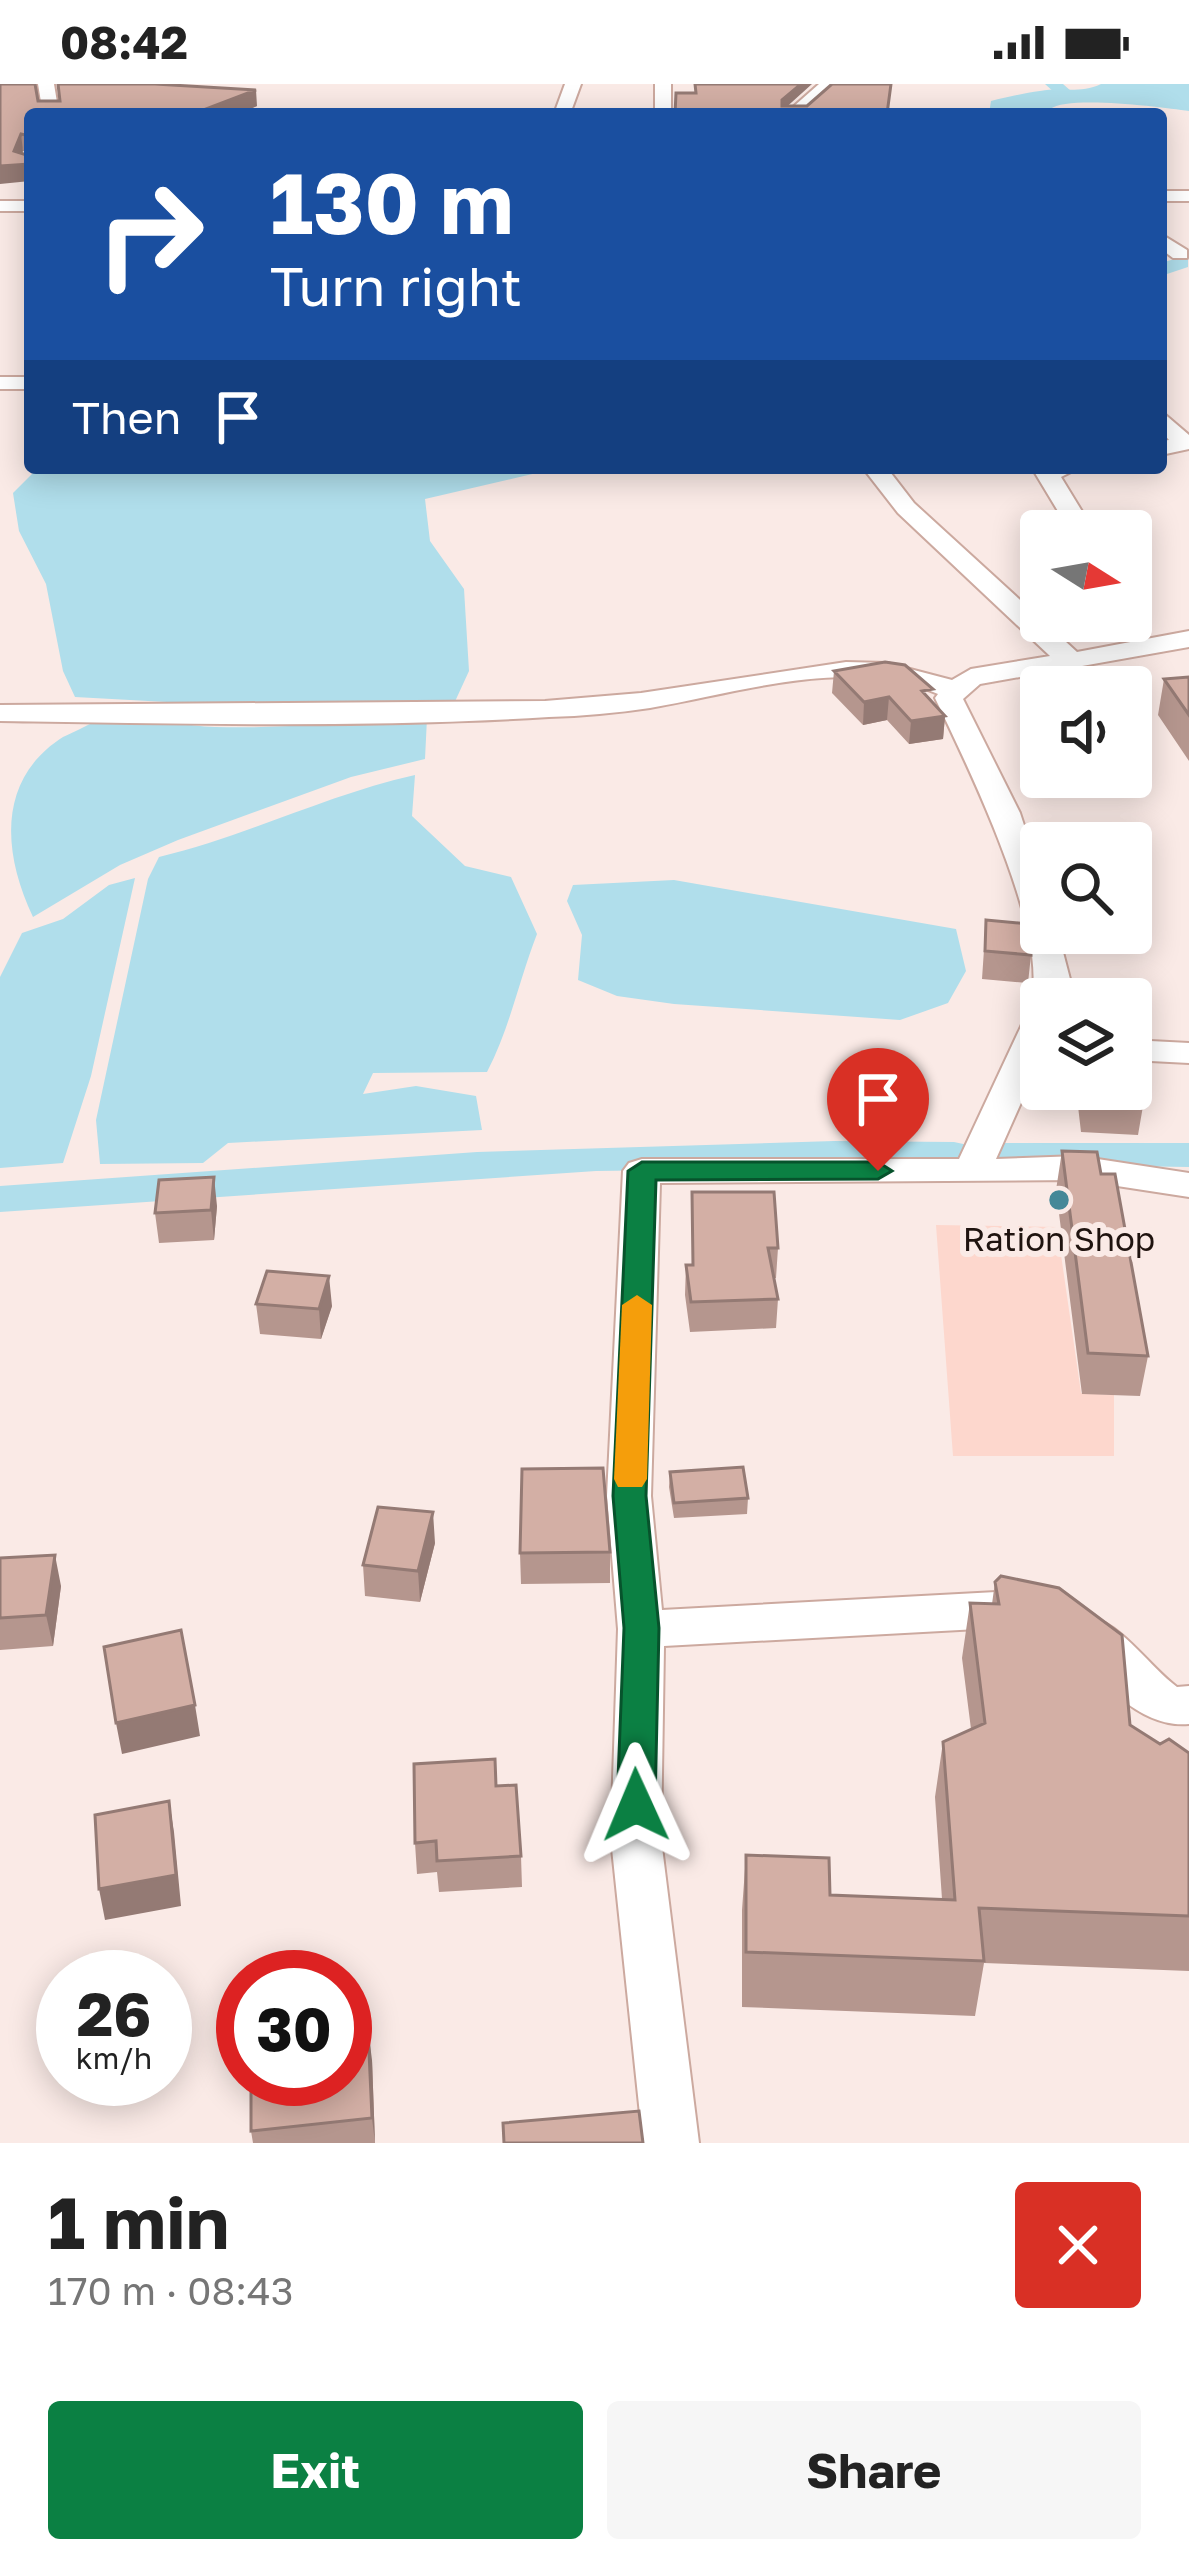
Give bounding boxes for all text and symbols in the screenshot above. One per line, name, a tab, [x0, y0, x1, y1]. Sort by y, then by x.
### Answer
text: 08:42	[60, 15, 188, 69]
text: 130 m	[270, 152, 514, 252]
icon: right	[72, 156, 228, 312]
text: Turn right	[270, 253, 522, 318]
icon: arrive	[205, 384, 271, 450]
text: Then	[72, 390, 181, 444]
north arrow	[1020, 510, 1152, 642]
map controls	[1020, 510, 1152, 1110]
button: sound	[1020, 666, 1152, 798]
button: search	[1020, 822, 1152, 954]
button: layers	[1020, 978, 1152, 1110]
pin	[827, 1048, 929, 1171]
icon: arrive	[845, 1066, 911, 1132]
marker: Ration Shop	[1046, 1187, 1072, 1213]
place label: Ration Shop	[963, 1219, 1155, 1258]
position arrow	[573, 1742, 699, 1868]
speed limit sign: 30	[216, 1950, 372, 2106]
text: 26	[77, 1977, 151, 2049]
text: km/h	[76, 2040, 152, 2076]
text: 1 min	[48, 2178, 229, 2265]
button: close	[1015, 2182, 1141, 2308]
text: 170 m · 08:43	[48, 2267, 294, 2314]
button: Exit	[48, 2401, 583, 2539]
button: Share	[607, 2401, 1141, 2539]

